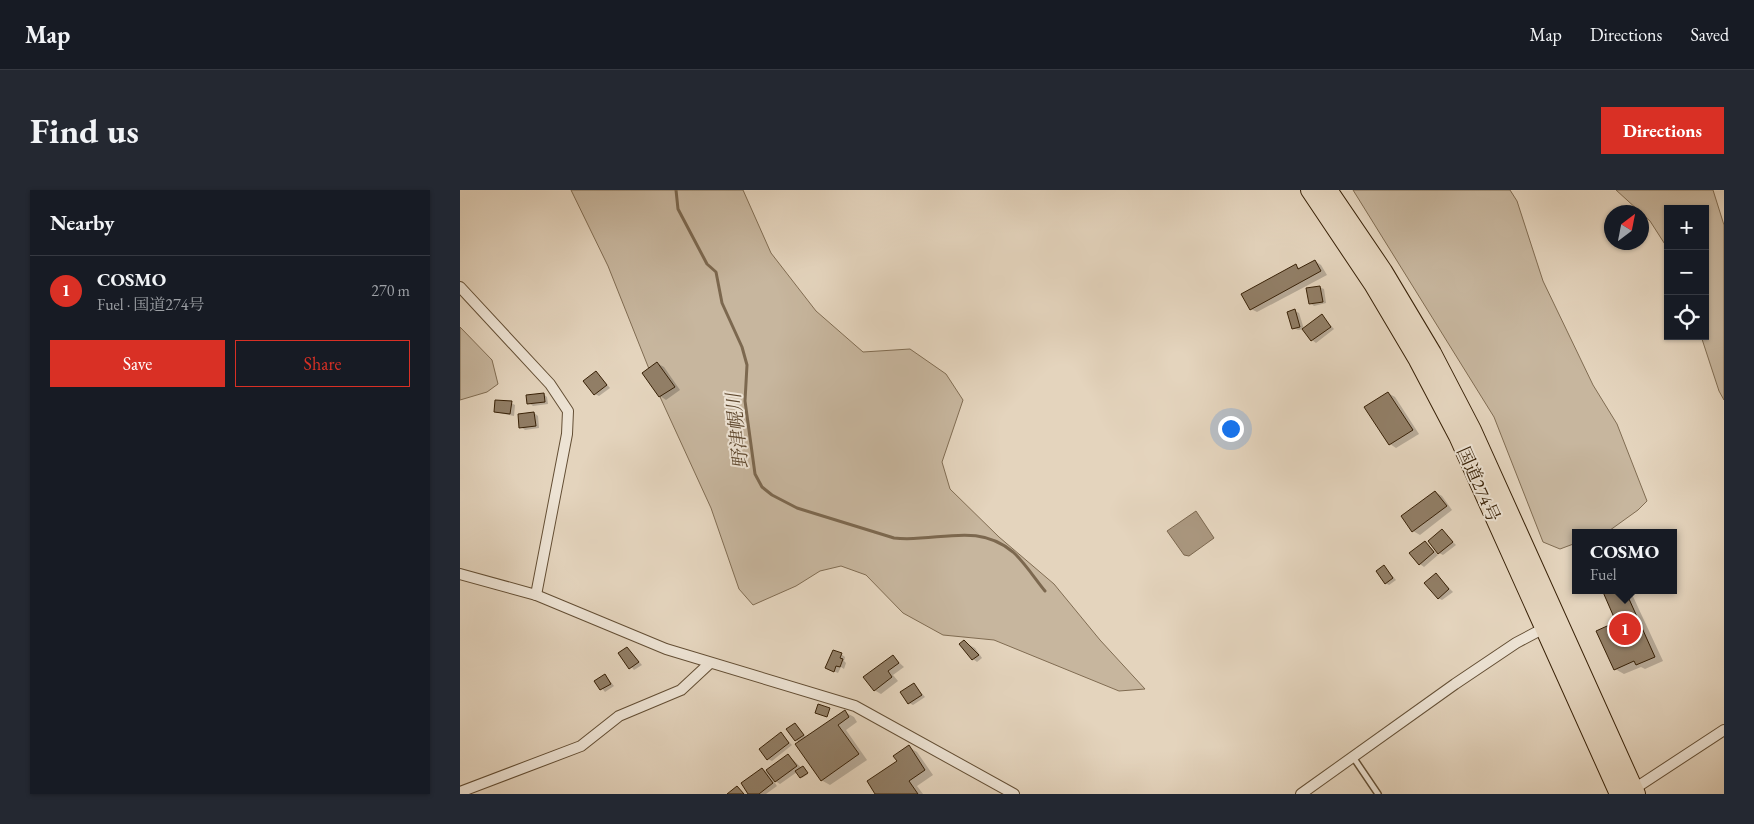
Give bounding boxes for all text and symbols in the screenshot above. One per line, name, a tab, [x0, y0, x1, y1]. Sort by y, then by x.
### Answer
text: Map	[25, 19, 70, 50]
text: Map	[1530, 23, 1562, 46]
text: Directions	[1590, 23, 1662, 46]
text: Saved	[1690, 23, 1729, 46]
button: Directions	[1601, 107, 1724, 154]
text: Find us	[30, 108, 139, 153]
north arrow	[1604, 205, 1649, 250]
map controls	[1664, 205, 1709, 340]
button: +	[1664, 205, 1709, 250]
text: Nearby	[50, 209, 114, 236]
button: −	[1664, 250, 1709, 295]
text: COSMO	[97, 267, 166, 292]
text: 1	[62, 280, 70, 301]
text: 270 m	[371, 280, 410, 301]
text: Fuel · 国道274号	[97, 294, 204, 315]
button: locate	[1664, 295, 1709, 340]
button: Save	[50, 340, 225, 387]
button: Share	[235, 340, 410, 387]
water label: 野津幌川	[720, 390, 753, 470]
your location	[1218, 416, 1244, 442]
street label: 国道274号	[1452, 443, 1506, 525]
popup	[1572, 529, 1677, 594]
text: COSMO	[1590, 539, 1659, 564]
text: Fuel	[1590, 564, 1617, 585]
pin: 1	[1609, 610, 1641, 648]

